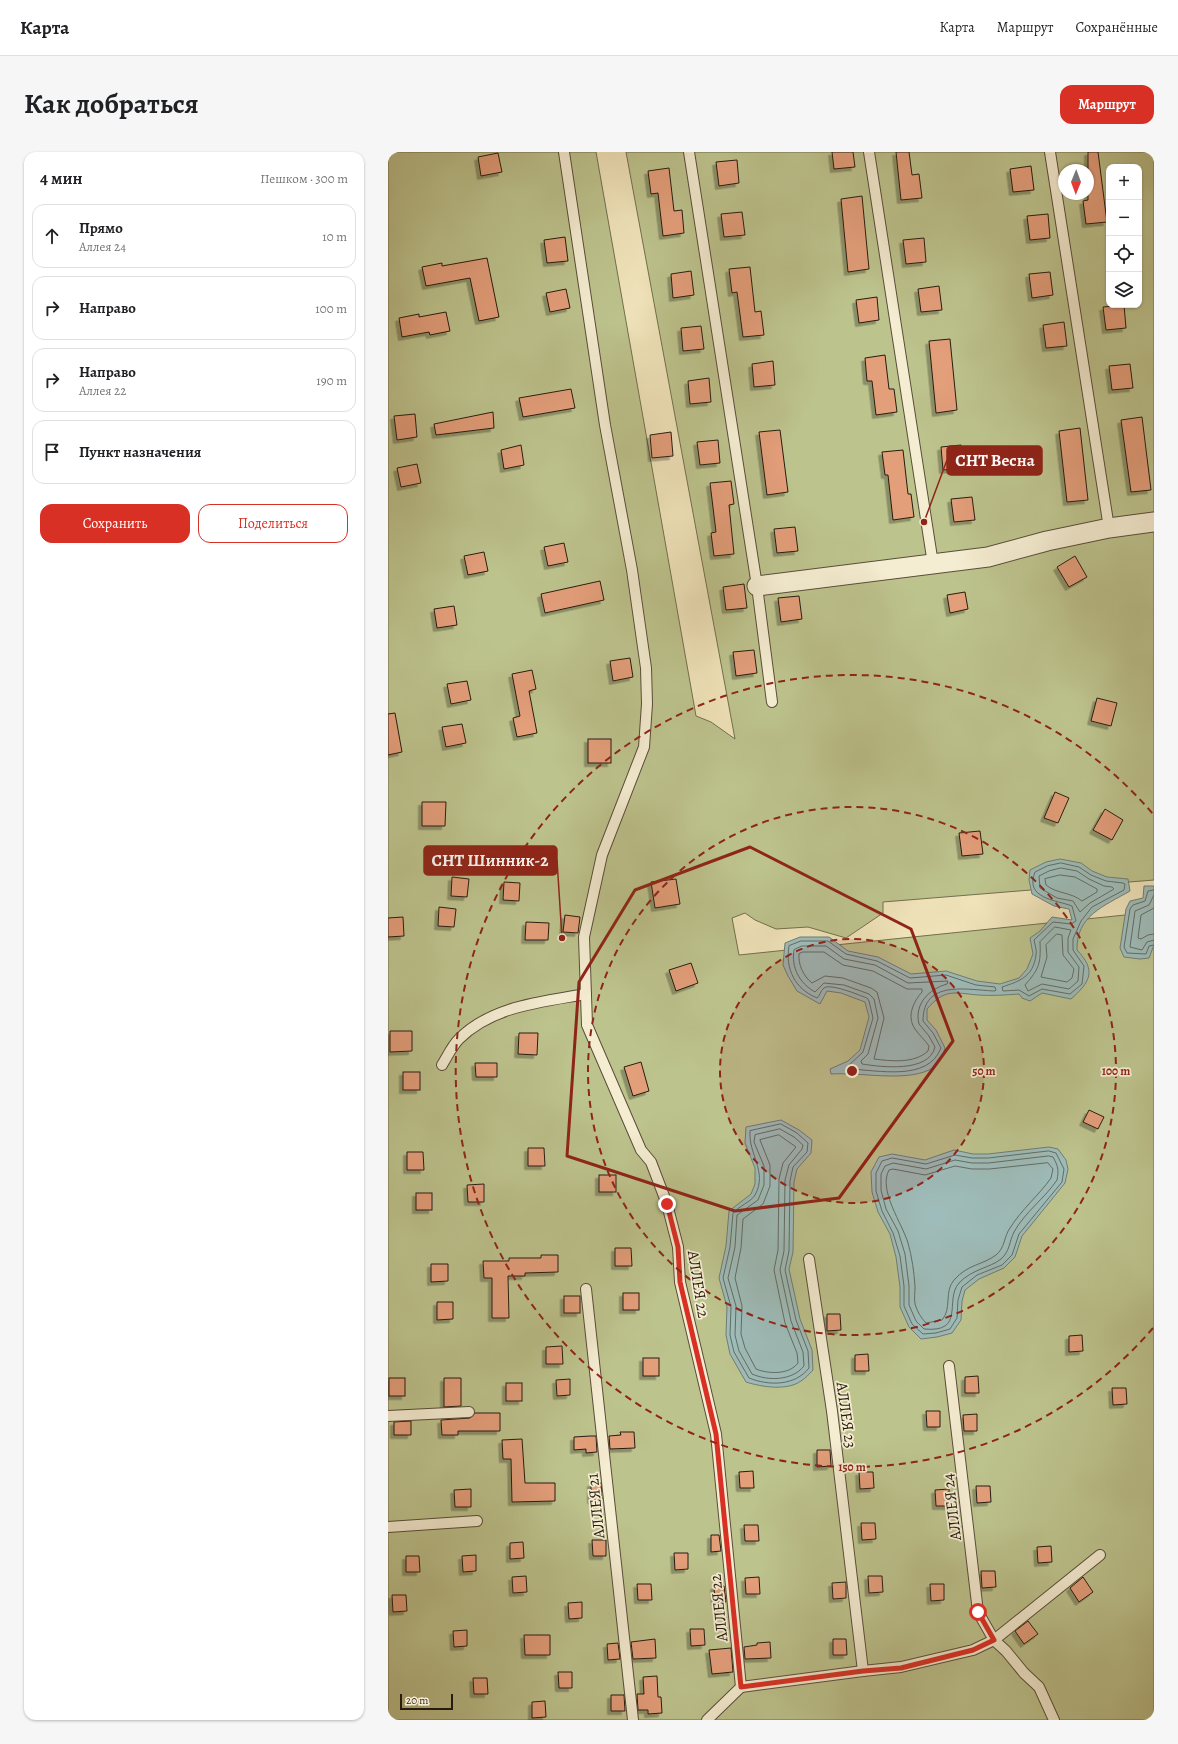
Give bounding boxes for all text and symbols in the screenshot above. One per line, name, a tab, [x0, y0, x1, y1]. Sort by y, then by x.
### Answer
text: Карта	[20, 15, 69, 41]
text: Карта	[940, 18, 975, 37]
text: Маршрут	[997, 18, 1053, 37]
text: Сохранённые	[1075, 18, 1158, 37]
text: Как добраться	[24, 85, 199, 123]
button: Маршрут	[1060, 85, 1154, 124]
north arrow	[1058, 164, 1094, 200]
map controls	[1106, 164, 1142, 308]
button: +	[1106, 164, 1142, 200]
text: 4 мин	[40, 167, 83, 190]
text: Пешком · 300 m	[260, 170, 348, 187]
button: −	[1106, 200, 1142, 236]
text: Прямо	[79, 218, 123, 238]
icon: ahead	[41, 225, 63, 247]
text: 10 m	[322, 228, 347, 245]
button: locate	[1106, 236, 1142, 272]
text: Аллея 24	[79, 238, 126, 255]
button: layers	[1106, 272, 1142, 308]
icon: right	[41, 297, 63, 319]
text: Направо	[79, 298, 136, 318]
text: 100 m	[315, 300, 347, 317]
text: Направо	[79, 362, 136, 382]
icon: right	[41, 369, 63, 391]
text: 190 m	[316, 372, 347, 389]
text: Аллея 22	[79, 382, 126, 399]
icon: arrive	[41, 441, 63, 463]
text: Пункт назначения	[79, 442, 201, 462]
callout: СНТ Весна	[947, 446, 1042, 475]
text: СНТ Весна	[955, 449, 1036, 472]
button: Сохранить	[40, 504, 190, 543]
button: Поделиться	[198, 504, 348, 543]
callout: СНТ Шинник-2	[424, 846, 557, 875]
text: СНТ Шинник-2	[432, 849, 548, 872]
text: 50 m	[972, 1063, 996, 1079]
text: 100 m	[1102, 1063, 1130, 1079]
centre of rings	[845, 1064, 859, 1078]
route end	[658, 1195, 676, 1213]
street label: АЛЛЕЯ 22	[682, 1248, 714, 1320]
street label: АЛЛЕЯ 23	[830, 1380, 862, 1450]
text: 150 m	[838, 1459, 866, 1475]
street label: АЛЛЕЯ 21	[582, 1472, 610, 1541]
street label: АЛЛЕЯ 24	[937, 1472, 967, 1543]
street label: АЛЛЕЯ 22	[704, 1573, 734, 1644]
route start	[969, 1603, 987, 1621]
scale bar	[400, 1692, 453, 1711]
text: 20 m	[406, 1693, 428, 1708]

